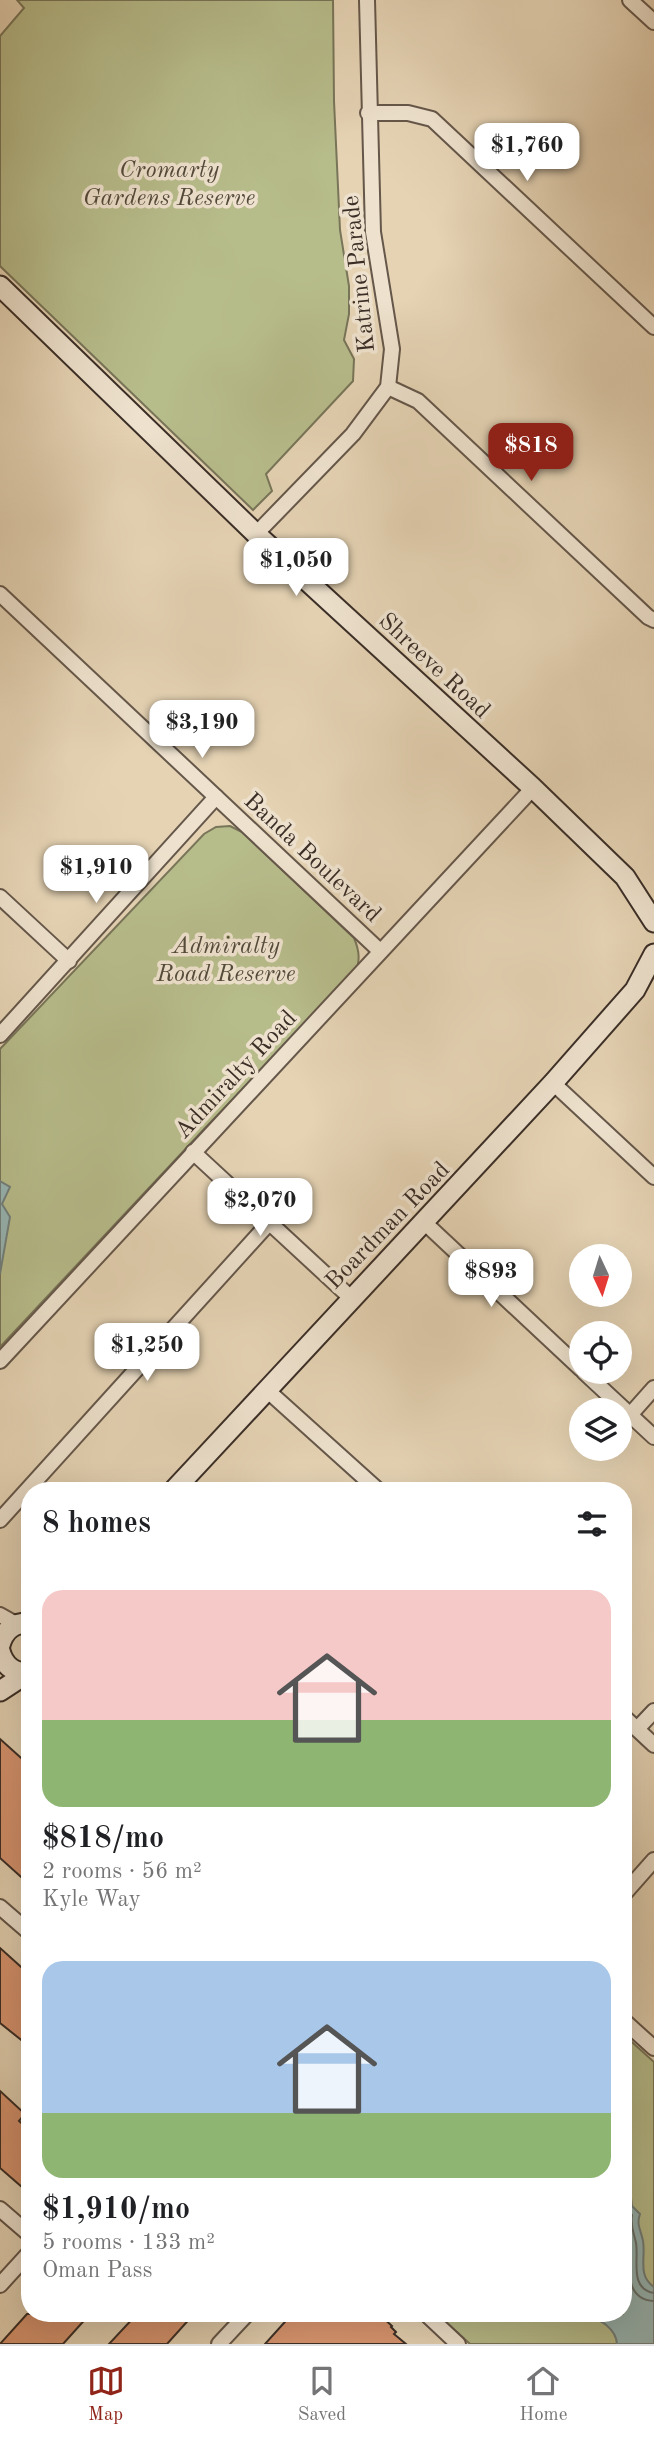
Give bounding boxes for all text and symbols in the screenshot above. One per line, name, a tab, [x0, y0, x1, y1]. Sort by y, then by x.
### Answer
pin: $1,760	[470, 124, 584, 183]
text: $1,760	[490, 134, 564, 157]
park label: Cromarty Gardens Reserve	[83, 159, 255, 211]
street label: Katrine Parade	[340, 194, 380, 354]
pin: $818	[490, 424, 572, 483]
text: $818	[504, 434, 558, 457]
pin: $1,050	[239, 538, 353, 598]
text: $1,050	[259, 549, 333, 572]
street label: Shreeve Road	[373, 609, 494, 724]
pin: $3,190	[145, 700, 259, 760]
text: $3,190	[165, 711, 239, 734]
street label: Banda Boulevard	[239, 789, 385, 928]
pin: $1,910	[39, 846, 153, 905]
text: $1,910	[59, 856, 133, 879]
park label: Admiralty Road Reserve	[155, 935, 296, 987]
street label: Admiralty Road	[171, 1007, 302, 1144]
street label: Boardman Road	[322, 1158, 455, 1295]
pin: $2,070	[203, 1178, 317, 1238]
text: $2,070	[223, 1189, 297, 1212]
north arrow	[569, 1244, 632, 1307]
map controls	[569, 1244, 632, 1461]
pin: $893	[450, 1250, 532, 1309]
text: $893	[464, 1260, 518, 1283]
button: locate	[569, 1321, 632, 1384]
pin: $1,250	[90, 1324, 204, 1383]
text: $1,250	[110, 1334, 184, 1357]
button: layers	[569, 1398, 632, 1461]
icon: filters	[573, 1505, 611, 1543]
text: 8 homes	[42, 1509, 151, 1539]
icon: home	[264, 1635, 390, 1761]
text: $818/mo	[42, 1824, 164, 1854]
text: 2 rooms · 56 m²	[42, 1860, 202, 1883]
text: Kyle Way	[42, 1888, 141, 1911]
icon: home	[264, 2006, 390, 2132]
text: $1,910/mo	[42, 2195, 190, 2225]
text: 5 rooms · 133 m²	[42, 2231, 215, 2254]
text: Oman Pass	[42, 2259, 153, 2282]
tab: Map	[87, 2362, 125, 2427]
tab: Saved	[298, 2362, 346, 2427]
tab: Home	[519, 2362, 567, 2427]

